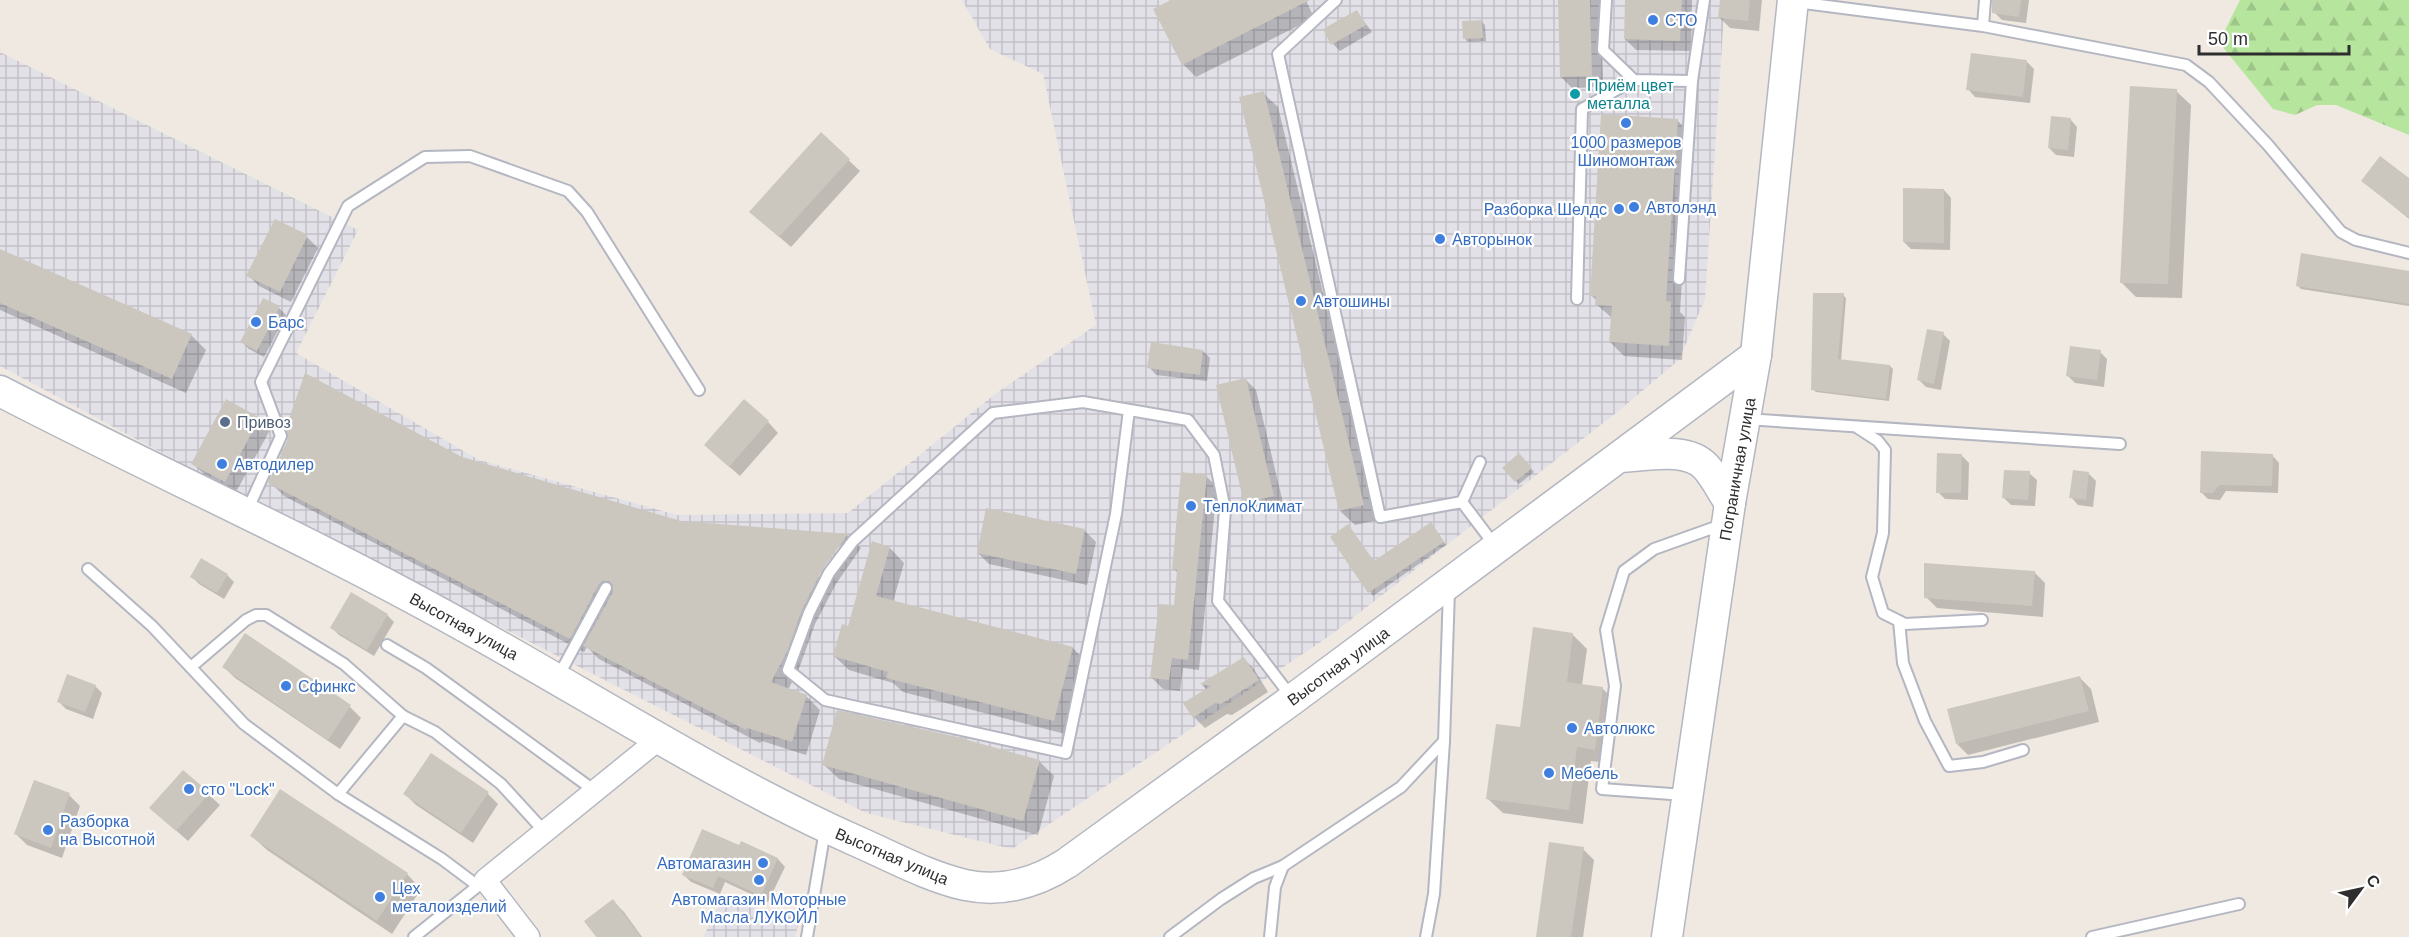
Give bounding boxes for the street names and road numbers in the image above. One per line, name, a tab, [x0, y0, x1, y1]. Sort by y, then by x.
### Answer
street label: Пограничная улица	[1717, 396, 1758, 542]
street label: Высотная улица	[407, 590, 521, 663]
street label: Высотная улица	[1284, 624, 1392, 709]
street label: Высотная улица	[833, 825, 951, 888]

